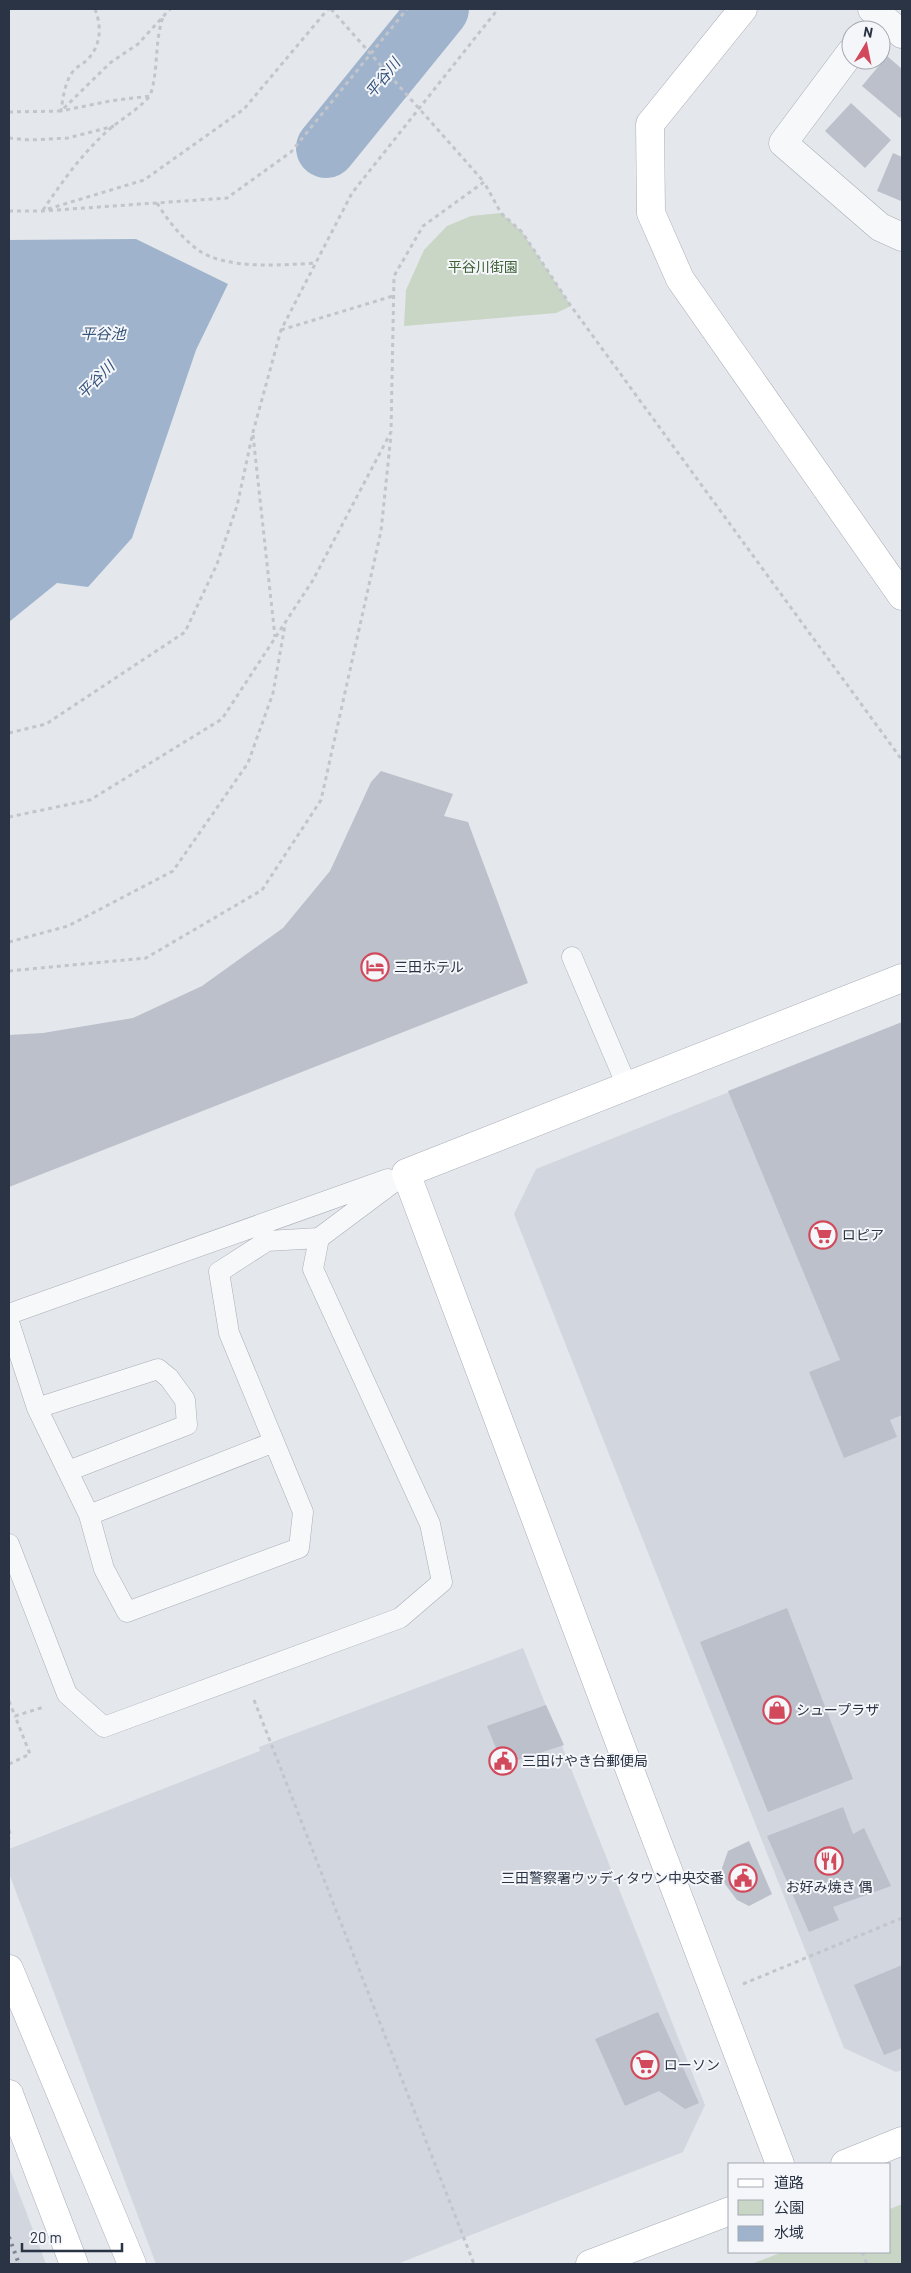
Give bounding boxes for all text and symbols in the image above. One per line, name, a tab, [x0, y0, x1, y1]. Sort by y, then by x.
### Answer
north arrow	[841, 20, 891, 70]
text: N	[862, 23, 874, 41]
water label: 平谷川	[361, 53, 405, 101]
park label: 平谷川街園	[448, 258, 518, 275]
water label: 平谷池	[80, 324, 127, 342]
water label: 平谷川	[73, 356, 119, 402]
hotel icon: 三田ホテル	[360, 952, 390, 982]
place label: 三田ホテル	[394, 958, 464, 975]
supermarket icon: ロピア	[808, 1220, 838, 1250]
place label: ロピア	[842, 1226, 884, 1243]
shop icon: シュープラザ	[762, 1695, 792, 1725]
place label: シュープラザ	[796, 1701, 879, 1718]
public building icon: 三田けやき台郵便局	[488, 1746, 518, 1776]
place label: 三田けやき台郵便局	[522, 1752, 648, 1769]
restaurant icon: お好み焼き 偶	[814, 1846, 844, 1876]
public building icon: 三田警察署ウッディタウン中央交番	[728, 1863, 758, 1893]
place label: 三田警察署ウッディタウン中央交番	[501, 1869, 724, 1886]
place label: お好み焼き 偶	[786, 1878, 872, 1895]
supermarket icon: ローソン	[630, 2050, 660, 2080]
place label: ローソン	[664, 2056, 720, 2073]
legend	[728, 2163, 891, 2253]
text: 道路	[774, 2173, 804, 2191]
text: 公園	[774, 2198, 804, 2216]
scale bar	[22, 2220, 122, 2252]
text: 水域	[774, 2223, 804, 2241]
text: 20 m	[30, 2228, 62, 2246]

